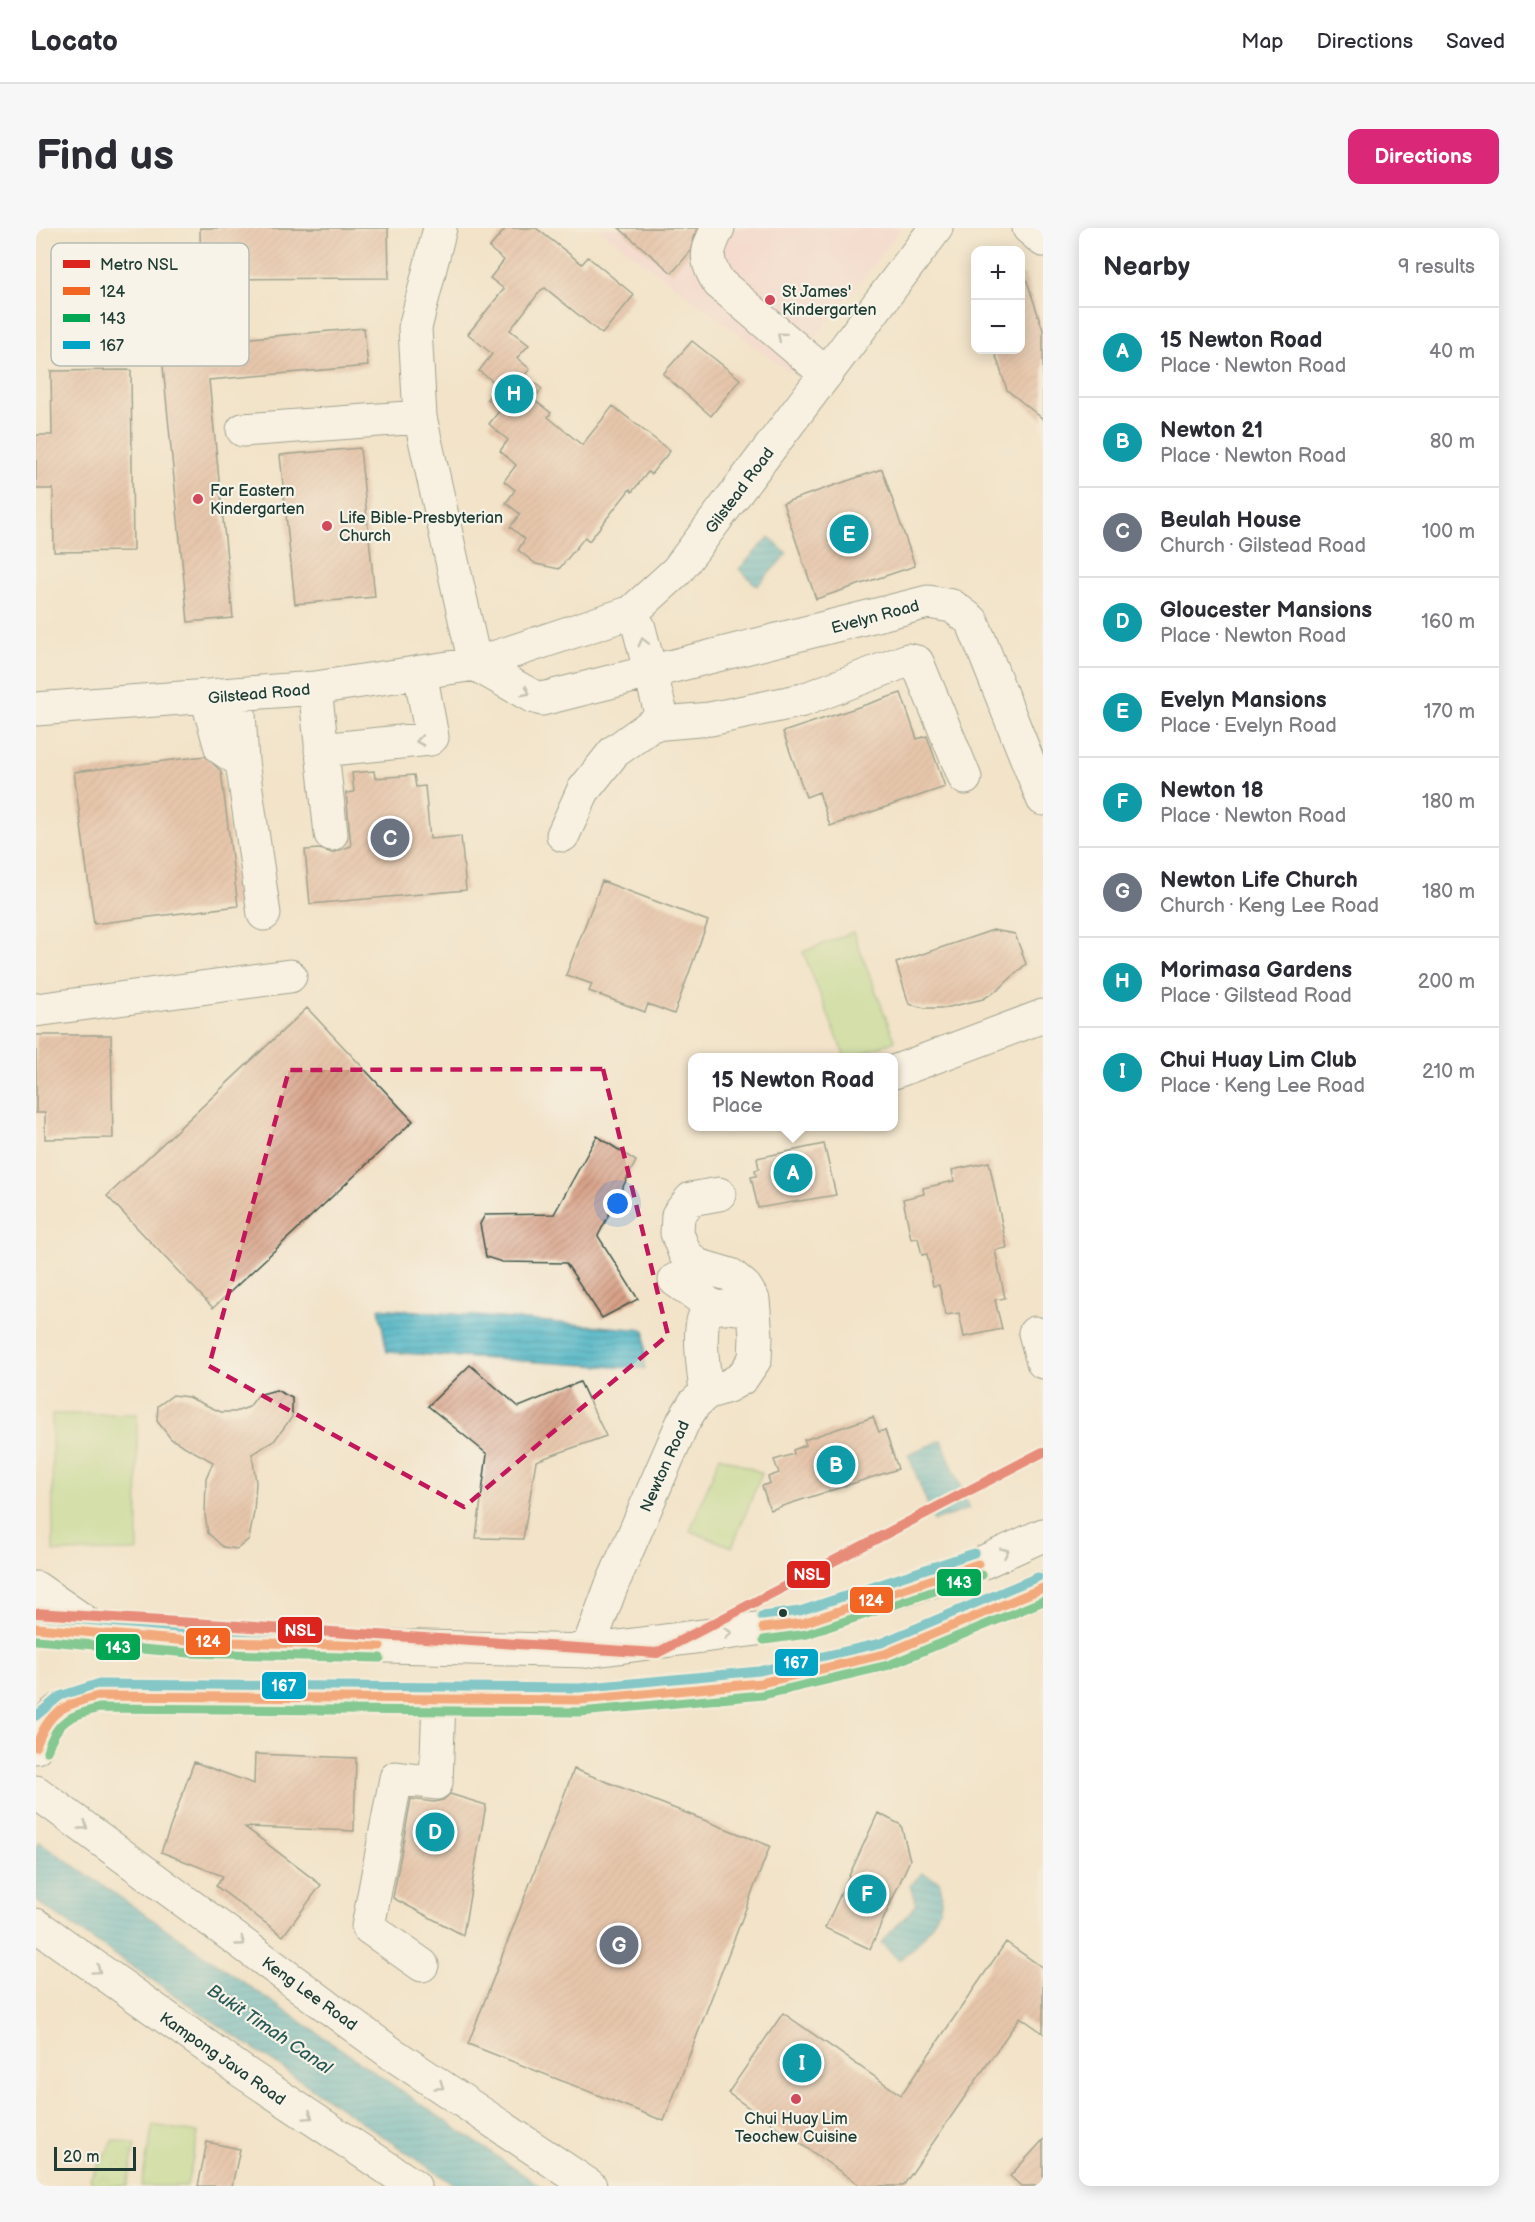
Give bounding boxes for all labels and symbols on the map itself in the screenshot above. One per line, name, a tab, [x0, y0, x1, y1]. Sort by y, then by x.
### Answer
legend	[51, 243, 249, 366]
text: Metro NSL	[100, 256, 179, 275]
text: 124	[100, 283, 125, 302]
place label: St James' Kindergarten	[782, 283, 876, 320]
marker: St James' Kindergarten	[763, 293, 777, 307]
text: 143	[100, 310, 126, 329]
one-way arrow	[777, 333, 788, 344]
text: 167	[100, 337, 124, 356]
pin: H	[494, 372, 534, 416]
street label: Gilstead Road	[702, 444, 779, 538]
place label: Far Eastern Kindergarten	[210, 482, 304, 519]
marker: Far Eastern Kindergarten	[191, 492, 205, 506]
place label: Life Bible-Presbyterian Church	[339, 509, 503, 546]
pin: E	[830, 512, 868, 556]
marker: Life Bible-Presbyterian Church	[320, 519, 334, 533]
street label: Evelyn Road	[829, 597, 921, 638]
one-way arrow	[638, 637, 650, 648]
street label: Gilstead Road	[207, 681, 311, 708]
one-way arrow	[519, 685, 530, 697]
one-way arrow	[415, 734, 425, 746]
pin: C	[370, 816, 410, 860]
pin: A	[774, 1150, 813, 1196]
your location	[603, 1189, 632, 1218]
street label: Newton Road	[637, 1418, 694, 1515]
pin: B	[816, 1442, 856, 1488]
one-way arrow	[998, 1548, 1009, 1560]
line badge: NSL	[786, 1560, 831, 1589]
text: NSL	[794, 1566, 825, 1585]
line badge: 143	[936, 1568, 982, 1597]
text: 143	[946, 1574, 972, 1593]
line badge: 124	[849, 1586, 894, 1614]
text: 124	[858, 1592, 884, 1611]
unlabelled marker	[777, 1607, 789, 1619]
line badge: NSL	[277, 1616, 323, 1644]
text: NSL	[285, 1622, 316, 1641]
line badge: 124	[185, 1627, 231, 1656]
one-way arrow	[723, 1627, 733, 1640]
line badge: 143	[95, 1633, 141, 1661]
text: 124	[195, 1633, 221, 1652]
text: 143	[105, 1639, 131, 1658]
line badge: 167	[774, 1648, 819, 1677]
text: 167	[783, 1654, 809, 1673]
line badge: 167	[261, 1671, 307, 1700]
text: 167	[271, 1677, 297, 1696]
pin: D	[416, 1810, 454, 1854]
one-way arrow	[77, 1819, 88, 1830]
pin: F	[848, 1872, 886, 1916]
pin: G	[600, 1922, 638, 1968]
one-way arrow	[234, 1935, 245, 1946]
street label: Keng Lee Road	[258, 1953, 360, 2035]
one-way arrow	[91, 1963, 102, 1974]
water label: Bukit Timah Canal	[204, 1980, 337, 2079]
street label: Kampong Java Road	[156, 2009, 289, 2110]
pin: I	[782, 2040, 822, 2086]
one-way arrow	[434, 2078, 444, 2090]
marker: Chui Huay Lim Teochew Cuisine	[789, 2092, 803, 2106]
one-way arrow	[303, 2109, 313, 2121]
place label: Chui Huay Lim Teochew Cuisine	[735, 2110, 858, 2147]
scale bar	[54, 2144, 136, 2172]

